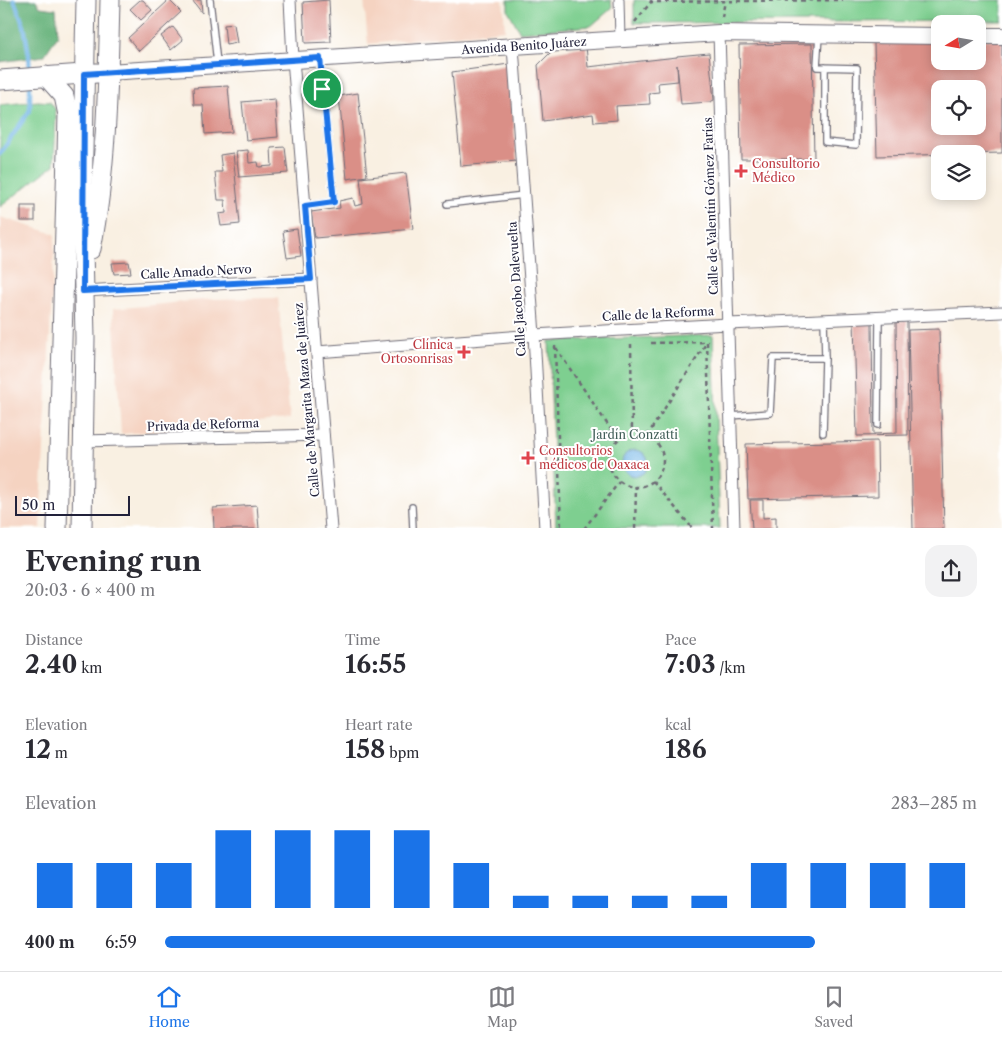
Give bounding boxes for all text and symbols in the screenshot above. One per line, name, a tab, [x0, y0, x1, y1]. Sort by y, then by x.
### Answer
north arrow	[931, 15, 986, 70]
map controls	[931, 15, 986, 200]
street label: Avenida Benito Juárez	[460, 34, 587, 57]
pin	[301, 68, 343, 110]
icon: arrive	[308, 75, 336, 103]
button: locate	[931, 80, 986, 135]
street label: Calle de Valentín Gómez Farías	[700, 117, 721, 295]
button: layers	[931, 145, 986, 200]
place label: Consultorio Médico	[752, 156, 820, 185]
marker: Consultorio Médico	[734, 164, 748, 178]
street label: Calle Jacobo Dalevuelta	[504, 220, 529, 357]
street label: Calle Amado Nervo	[140, 261, 252, 282]
street label: Calle de Margarita Maza de Juárez	[291, 302, 322, 498]
street label: Calle de la Reforma	[602, 303, 715, 324]
place label: Clínica Ortosonrisas	[381, 337, 454, 366]
marker: Clínica Ortosonrisas	[457, 345, 471, 359]
street label: Privada de Reforma	[147, 415, 260, 434]
park label: Jardín Conzatti	[590, 427, 678, 442]
place label: Consultorios médicos de Oaxaca	[539, 443, 650, 472]
marker: Consultorios médicos de Oaxaca	[521, 451, 535, 465]
scale bar	[15, 493, 130, 517]
text: 50 m	[22, 496, 55, 514]
text: Evening run	[25, 544, 201, 578]
button: share	[925, 545, 977, 597]
text: 20:03 · 6 × 400 m	[25, 580, 155, 600]
text: Distance	[25, 631, 83, 649]
text: Time	[345, 631, 380, 649]
text: Pace	[665, 631, 697, 649]
text: 2.40	[25, 649, 77, 680]
text: 16:55	[345, 649, 406, 680]
text: 7:03	[665, 649, 716, 680]
text: km	[77, 659, 102, 677]
text: /km	[716, 659, 745, 677]
text: Elevation	[25, 716, 88, 734]
text: Heart rate	[345, 716, 412, 734]
text: kcal	[665, 716, 691, 734]
text: 12	[25, 734, 51, 765]
text: 158	[345, 734, 385, 765]
text: 186	[665, 734, 707, 765]
text: m	[51, 744, 68, 762]
text: bpm	[385, 744, 419, 762]
text: Elevation	[25, 793, 96, 813]
text: 283–285 m	[891, 793, 977, 813]
text: 400 m	[25, 932, 75, 952]
text: 6:59	[105, 932, 137, 952]
tab: Home	[149, 983, 190, 1031]
tab: Map	[487, 983, 517, 1031]
tab: Saved	[814, 983, 853, 1031]

